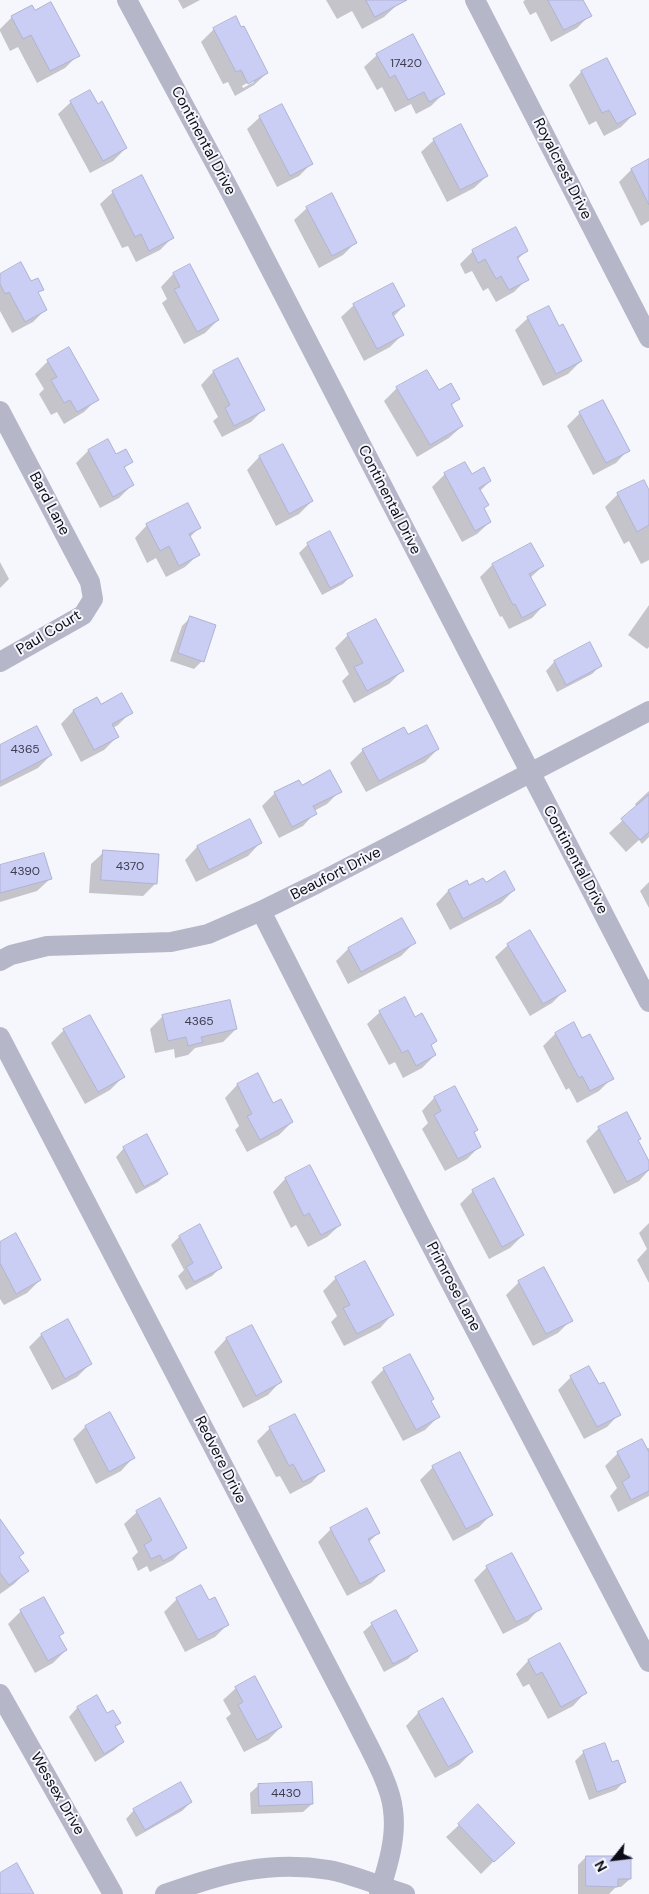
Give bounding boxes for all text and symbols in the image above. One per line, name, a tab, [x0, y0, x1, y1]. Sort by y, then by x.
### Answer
house number: 17420	[390, 57, 422, 71]
street label: Continental Drive	[167, 84, 239, 198]
street label: Royalcrest Drive	[529, 115, 595, 223]
street label: Continental Drive	[354, 442, 424, 558]
street label: Bard Lane	[25, 469, 73, 539]
street label: Paul Court	[13, 607, 85, 659]
house number: 4365	[11, 743, 39, 757]
street label: Continental Drive	[539, 803, 611, 917]
street label: Beaufort Drive	[288, 844, 384, 904]
house number: 4370	[116, 860, 144, 874]
house number: 4390	[10, 865, 40, 879]
house number: 4365	[185, 1015, 213, 1029]
street label: Primrose Lane	[422, 1239, 484, 1335]
street label: Redvere Drive	[190, 1413, 250, 1507]
street label: Wessex Drive	[26, 1749, 88, 1839]
house number: 4430	[271, 1787, 301, 1801]
north arrow	[589, 1834, 639, 1884]
text: N	[591, 1857, 611, 1875]

